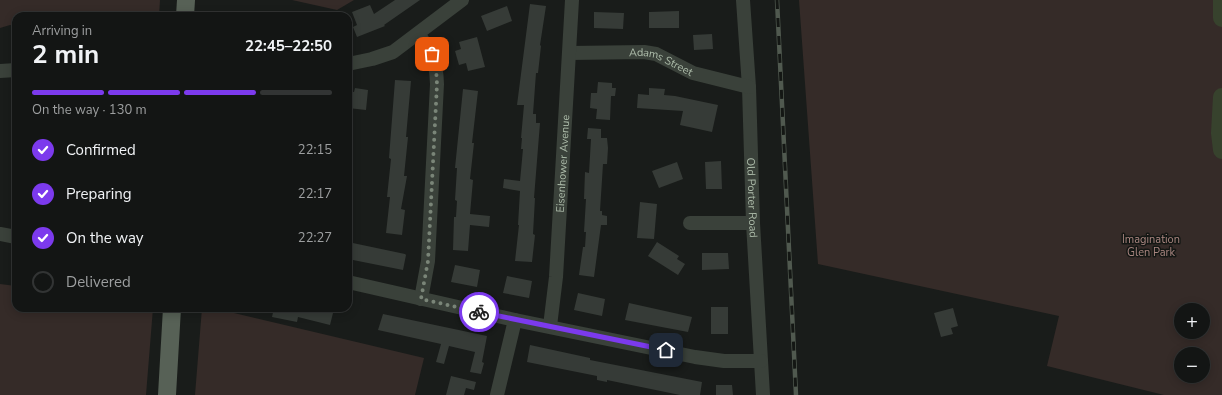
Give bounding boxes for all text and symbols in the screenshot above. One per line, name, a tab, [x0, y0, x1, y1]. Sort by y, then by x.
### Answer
text: Arriving in	[32, 22, 92, 40]
text: 22:45–22:50	[245, 36, 332, 56]
text: 2 min	[32, 37, 99, 72]
pin	[415, 37, 449, 71]
icon: bag	[421, 43, 443, 65]
street label: Adams Street	[629, 45, 696, 79]
text: On the way · 130 m	[32, 101, 147, 119]
street label: Eisenhower Avenue	[552, 114, 573, 213]
icon: check	[32, 139, 54, 161]
text: Confirmed	[66, 140, 136, 160]
text: 22:15	[298, 141, 332, 159]
street label: Old Porter Road	[744, 158, 761, 238]
icon: check	[32, 183, 54, 205]
text: Preparing	[66, 184, 131, 204]
text: 22:17	[298, 185, 332, 203]
icon: check	[32, 227, 54, 249]
text: On the way	[66, 228, 144, 248]
text: 22:27	[298, 229, 332, 247]
park label: Imagination Glen Park	[1122, 232, 1180, 260]
text: Delivered	[66, 272, 131, 292]
courier	[459, 292, 499, 332]
icon: bike	[468, 301, 490, 323]
map controls	[1174, 303, 1210, 383]
button: +	[1174, 303, 1210, 339]
pin	[649, 333, 683, 367]
icon: home	[655, 339, 677, 361]
button: −	[1174, 347, 1210, 383]

